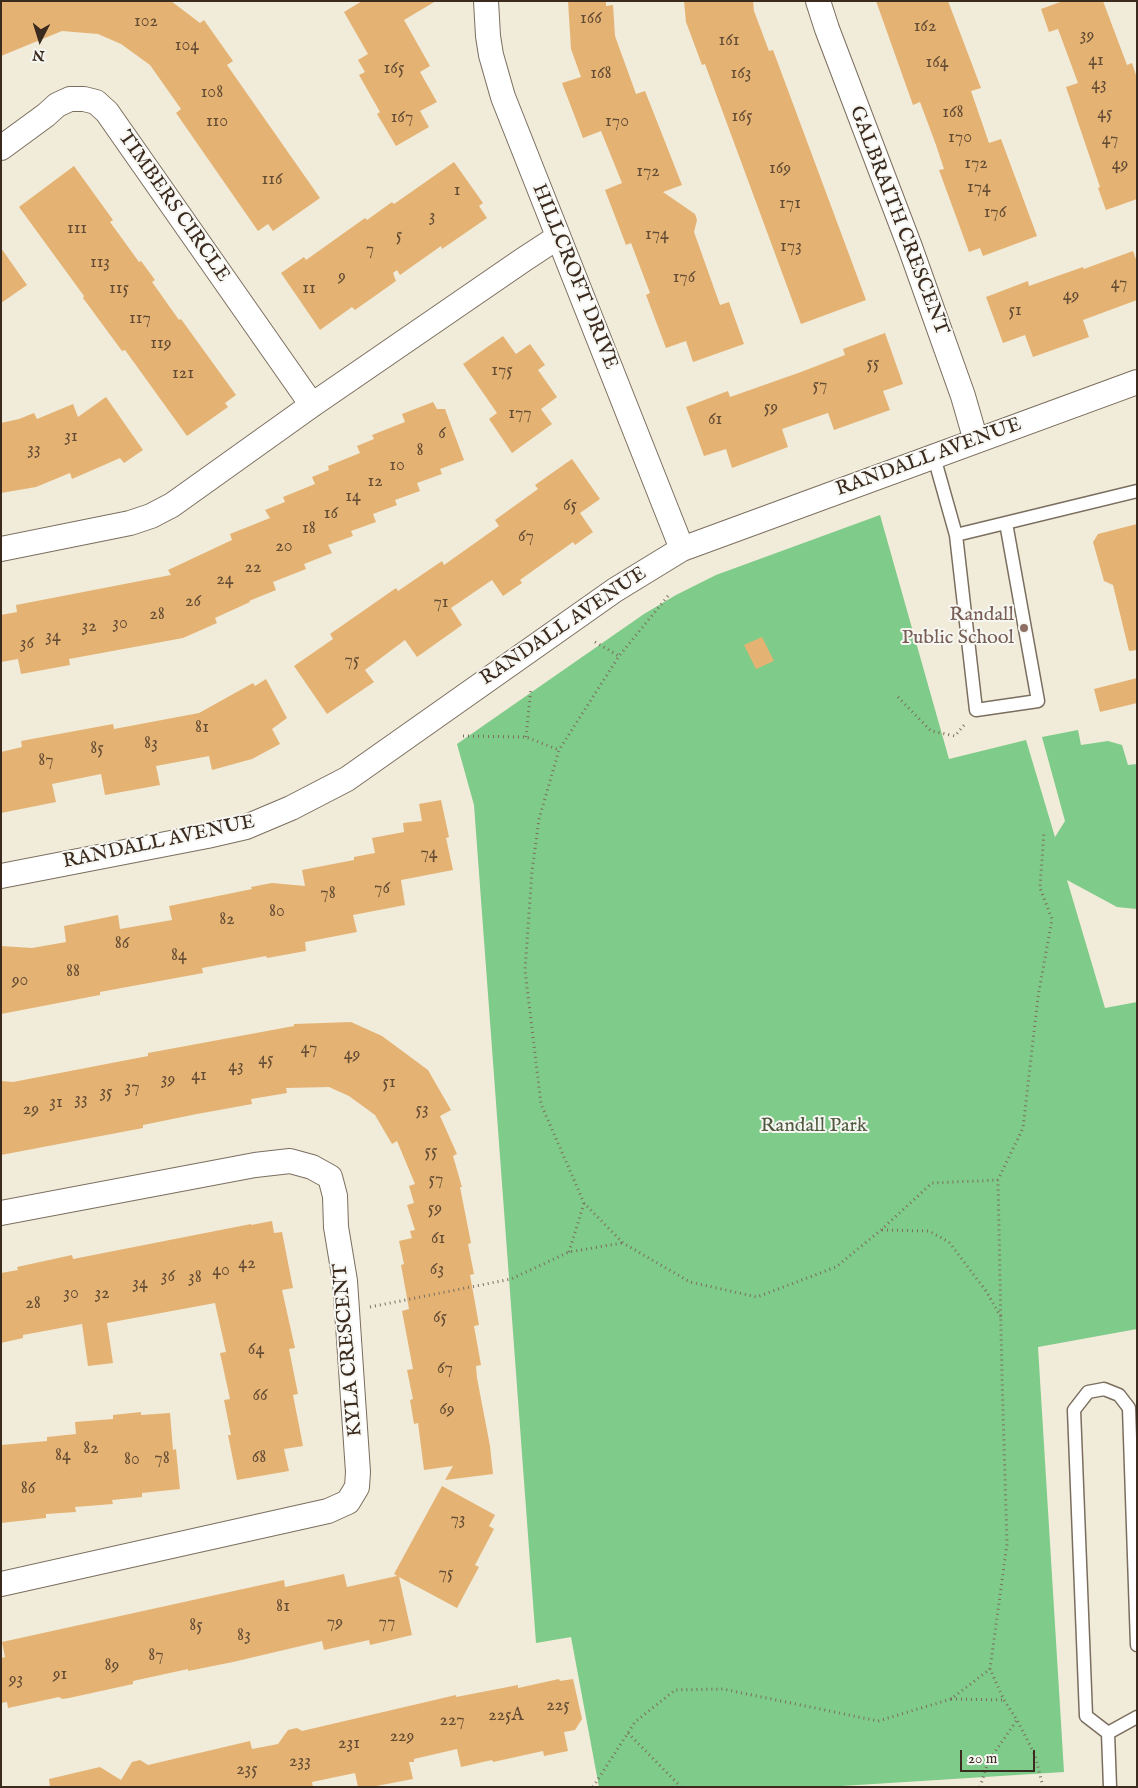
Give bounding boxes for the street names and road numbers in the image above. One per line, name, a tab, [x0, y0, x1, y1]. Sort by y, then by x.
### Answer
street label: GALBRAITH CRESCENT	[843, 103, 953, 339]
street label: TIMBERS CIRCLE	[112, 127, 234, 287]
street label: HILLCROFT DRIVE	[526, 181, 622, 373]
street label: RANDALL AVENUE	[833, 413, 1025, 503]
street label: RANDALL AVENUE	[476, 562, 652, 692]
street label: RANDALL AVENUE	[61, 811, 257, 875]
street label: KYLA CRESCENT	[329, 1262, 369, 1438]

